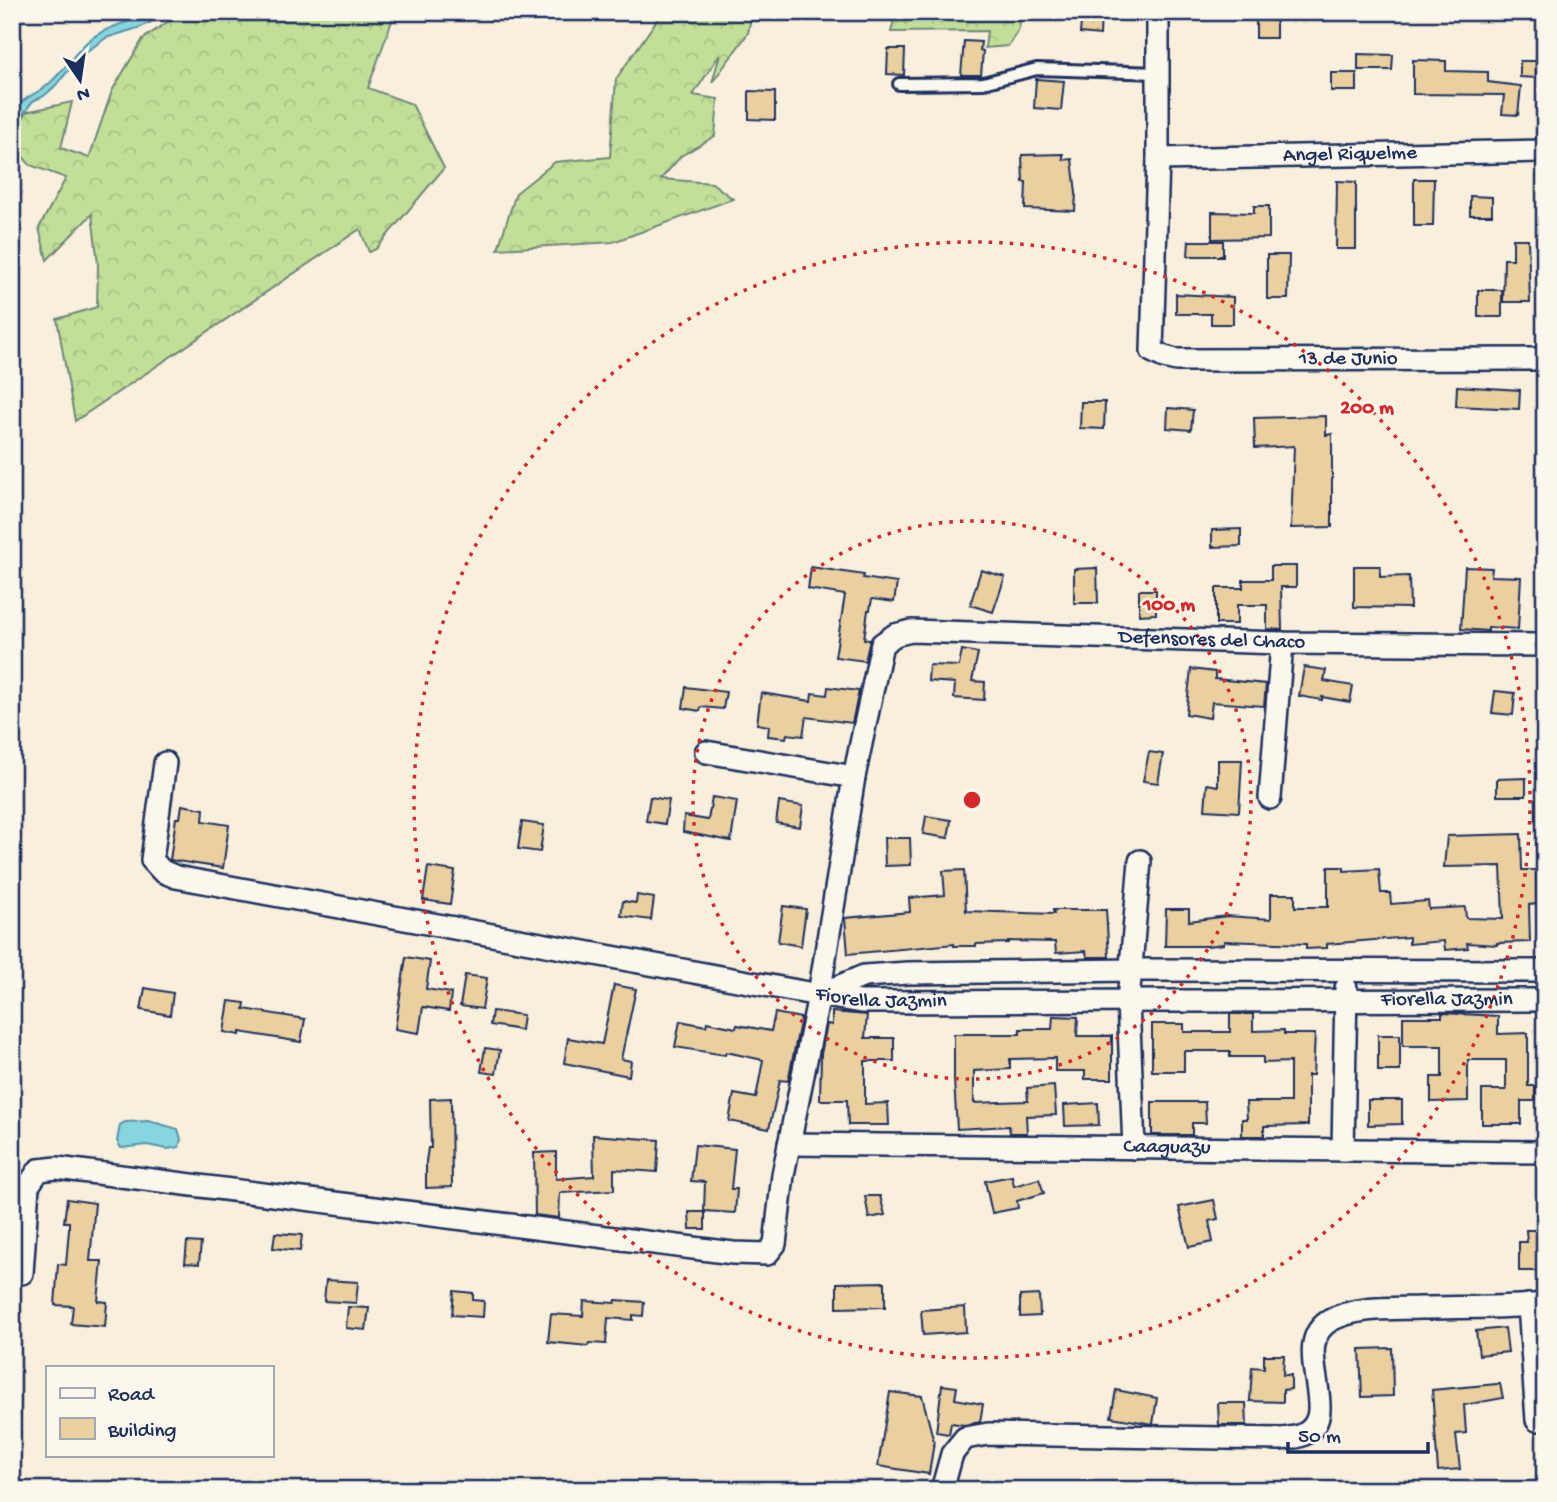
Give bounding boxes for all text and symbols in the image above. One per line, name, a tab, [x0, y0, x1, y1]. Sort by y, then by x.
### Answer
north arrow	[46, 46, 116, 116]
text: N	[74, 81, 92, 106]
street label: Angel Riquelme	[1283, 141, 1418, 169]
street label: 13 de Junio	[1298, 347, 1398, 372]
text: 200 m	[1340, 397, 1394, 422]
text: 100 m	[1142, 594, 1195, 619]
street label: Defensores del Chaco	[1116, 625, 1305, 656]
centre of rings	[960, 788, 984, 812]
street label: Fiorella Jazmin	[812, 982, 947, 1015]
street label: Fiorella Jazmin	[1380, 988, 1513, 1013]
street label: Caaguazu	[1123, 1135, 1211, 1161]
legend	[46, 1366, 273, 1456]
text: Road	[108, 1384, 156, 1409]
scale bar	[1288, 1411, 1428, 1455]
text: Building	[107, 1420, 177, 1445]
text: 50 m	[1298, 1426, 1341, 1451]

